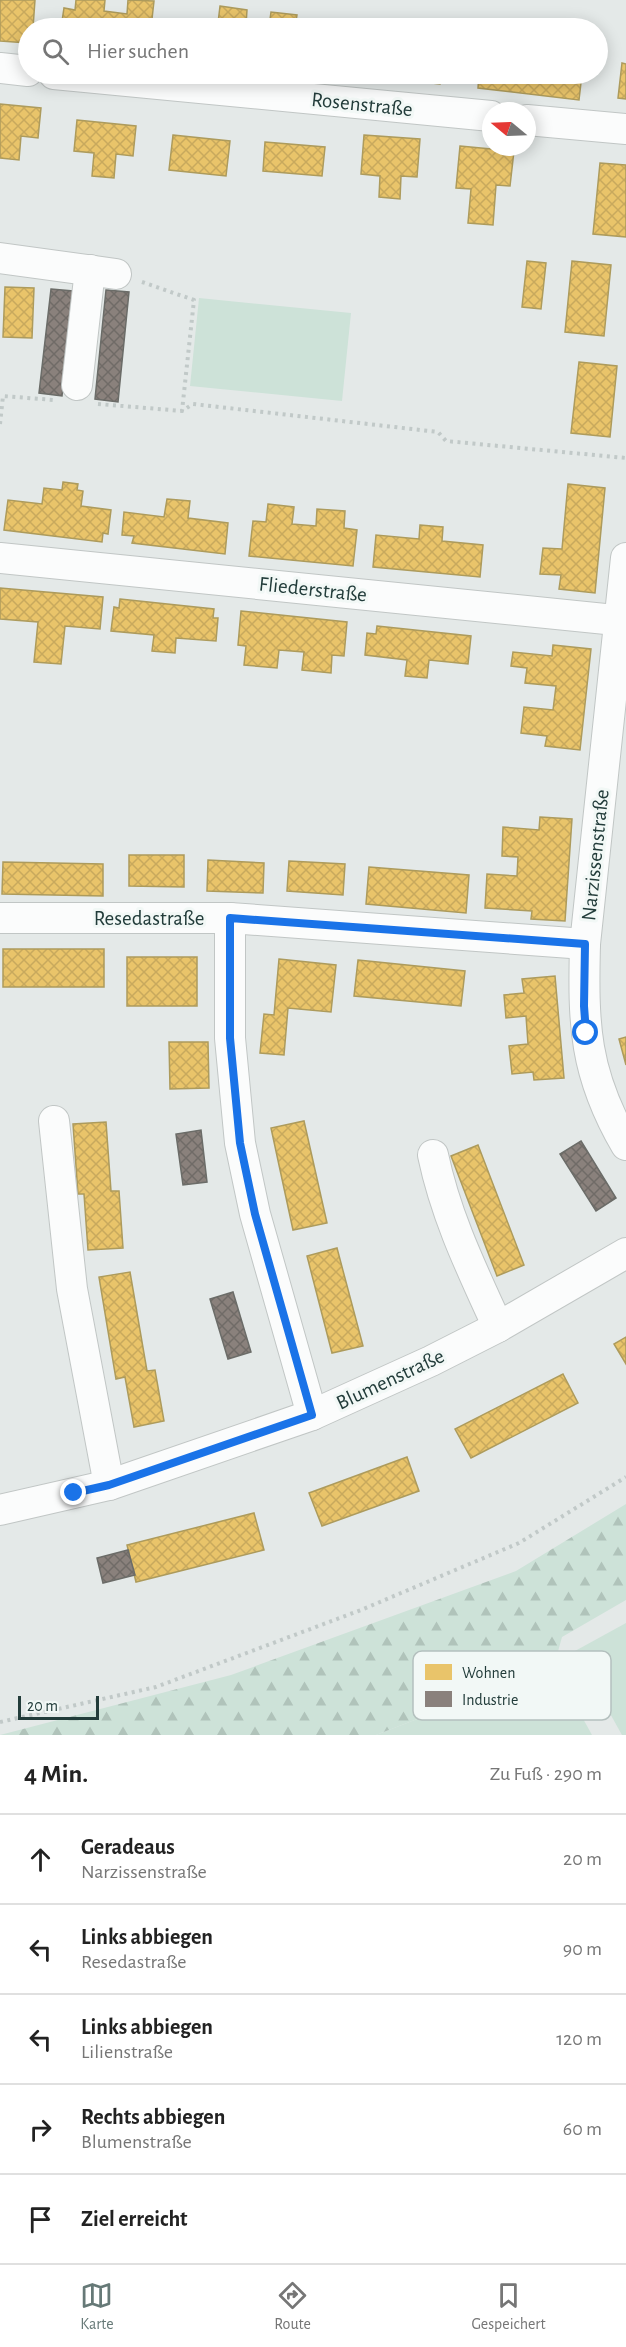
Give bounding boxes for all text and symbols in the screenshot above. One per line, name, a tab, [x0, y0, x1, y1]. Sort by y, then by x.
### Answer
search box	[18, 18, 608, 84]
icon: search	[39, 35, 72, 68]
text: Hier suchen	[87, 40, 189, 62]
street label: Rosenstraße	[310, 89, 414, 120]
north arrow	[482, 102, 536, 156]
street label: Fliederstraße	[258, 573, 368, 606]
street label: Narzissenstraße	[578, 788, 613, 922]
street label: Resedastraße	[94, 908, 204, 929]
route start	[572, 1019, 598, 1045]
street label: Blumenstraße	[333, 1345, 447, 1414]
route end	[60, 1479, 86, 1505]
legend	[413, 1651, 611, 1720]
text: Wohnen	[462, 1665, 516, 1681]
text: Industrie	[462, 1692, 518, 1708]
scale bar	[18, 1693, 99, 1720]
text: 20 m	[27, 1698, 58, 1714]
text: 4 Min.	[24, 1761, 88, 1787]
text: Zu Fuß · 290 m	[490, 1764, 602, 1784]
text: Geradeaus	[81, 1836, 175, 1858]
icon: ahead	[24, 1843, 57, 1876]
text: 20 m	[563, 1849, 602, 1869]
text: Narzissenstraße	[81, 1862, 207, 1882]
text: Links abbiegen	[81, 1926, 213, 1948]
icon: left	[24, 1933, 57, 1966]
text: 90 m	[563, 1939, 602, 1959]
text: Resedastraße	[81, 1952, 186, 1972]
text: Links abbiegen	[81, 2016, 213, 2038]
icon: left	[24, 2023, 57, 2056]
text: 120 m	[556, 2029, 602, 2049]
text: Lilienstraße	[81, 2042, 173, 2062]
text: Rechts abbiegen	[81, 2106, 225, 2128]
icon: right	[24, 2113, 57, 2146]
text: 60 m	[563, 2119, 602, 2139]
text: Blumenstraße	[81, 2132, 192, 2152]
icon: arrive	[24, 2203, 57, 2236]
text: Ziel erreicht	[81, 2208, 188, 2230]
tab: Karte	[80, 2279, 114, 2334]
tab: Route	[274, 2279, 311, 2334]
tab: Gespeichert	[472, 2279, 546, 2334]

